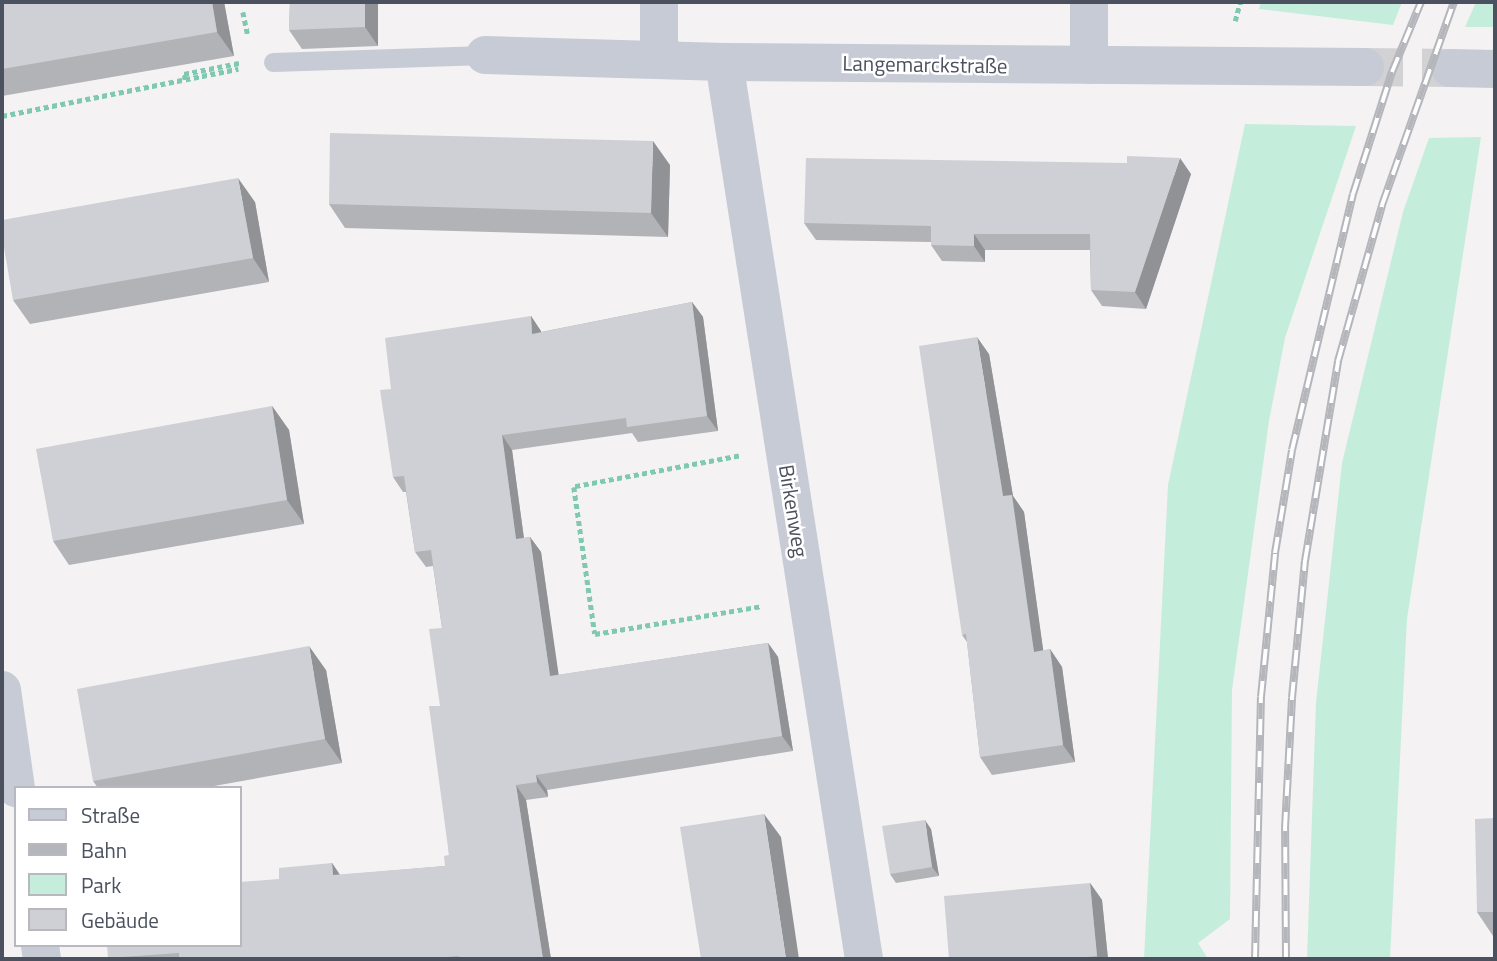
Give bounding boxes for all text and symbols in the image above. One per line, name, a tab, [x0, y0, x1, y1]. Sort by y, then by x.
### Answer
street label: Langemarckstraße	[842, 50, 1008, 78]
street label: Birkenweg	[774, 463, 814, 559]
legend	[14, 786, 242, 947]
text: Straße	[81, 799, 140, 831]
text: Bahn	[81, 834, 127, 866]
text: Park	[81, 869, 121, 901]
text: Gebäude	[81, 904, 159, 936]

